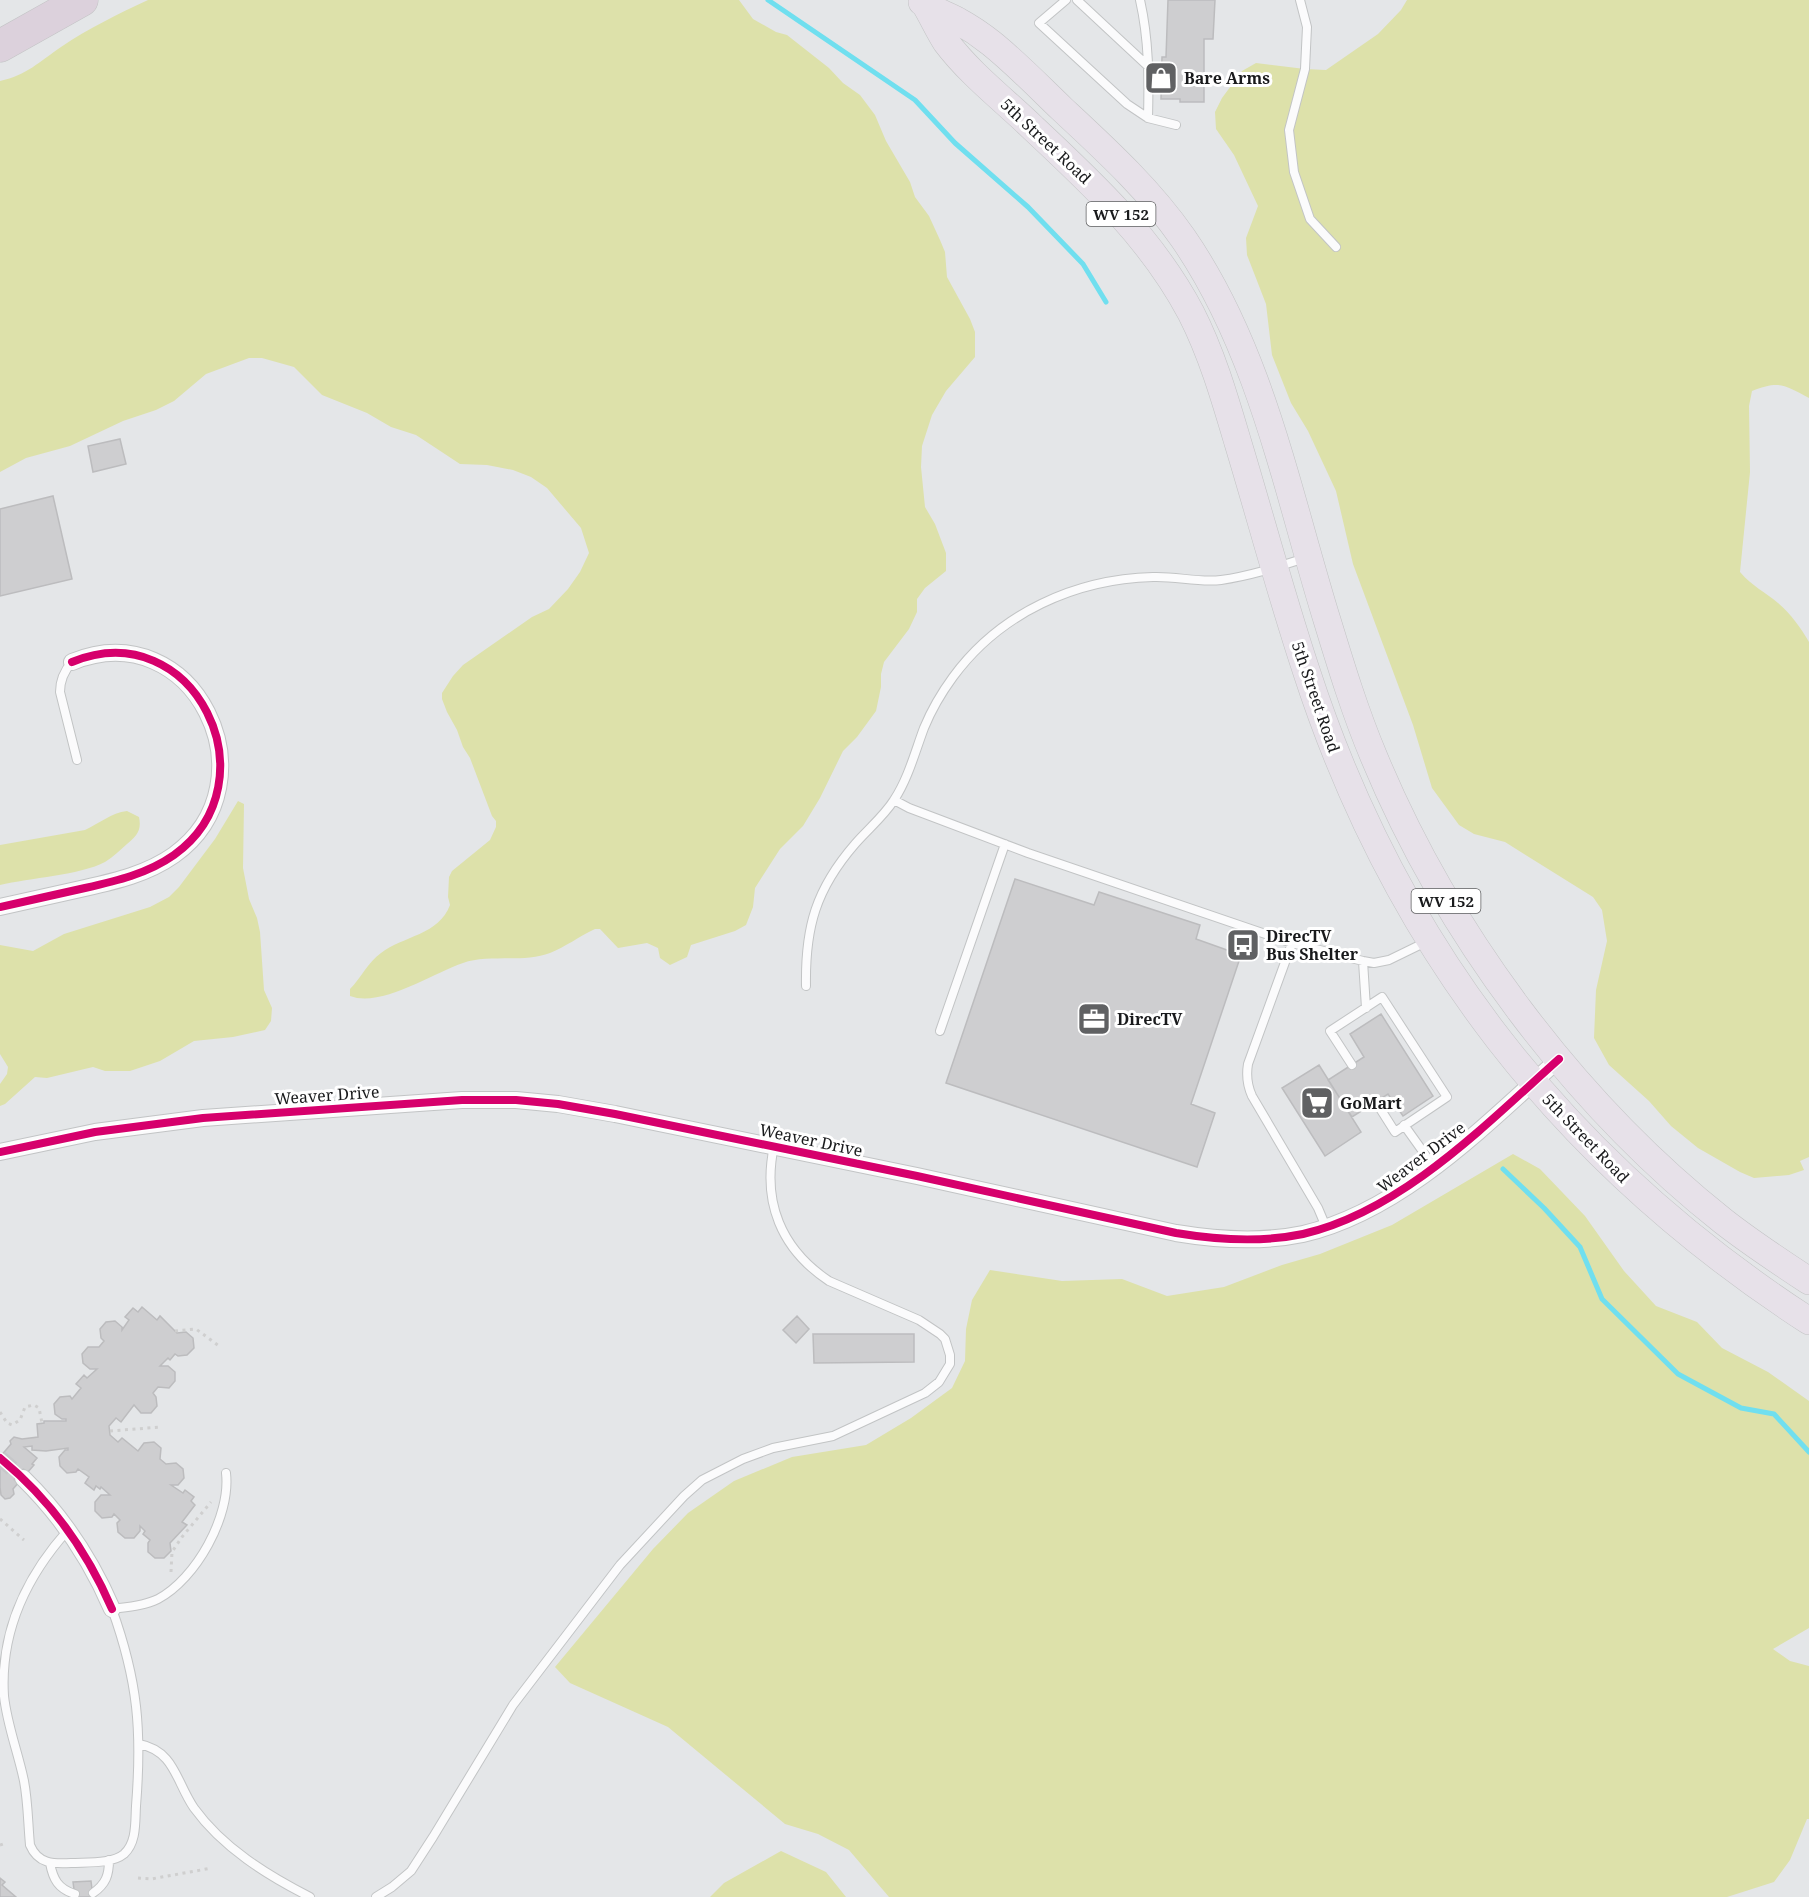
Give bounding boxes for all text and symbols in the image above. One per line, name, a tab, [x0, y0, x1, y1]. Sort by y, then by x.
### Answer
shop icon: Bare Arms	[1143, 60, 1179, 96]
place label: Bare Arms	[1184, 67, 1270, 89]
street label: 5th Street Road	[996, 93, 1096, 189]
road number: WV 152	[1086, 202, 1156, 226]
street label: 5th Street Road	[1287, 638, 1345, 756]
road number: WV 152	[1412, 889, 1480, 913]
place label: DirecTV Bus Shelter	[1266, 925, 1359, 965]
bus stop icon: DirecTV Bus Shelter	[1225, 927, 1261, 963]
office icon: DirecTV	[1076, 1001, 1112, 1037]
place label: DirecTV	[1117, 1008, 1183, 1030]
street label: Weaver Drive	[274, 1080, 380, 1110]
supermarket icon: GoMart	[1299, 1085, 1335, 1121]
street label: 5th Street Road	[1538, 1089, 1634, 1188]
place label: GoMart	[1340, 1092, 1402, 1114]
street label: Weaver Drive	[1372, 1117, 1470, 1197]
street label: Weaver Drive	[757, 1118, 865, 1162]

